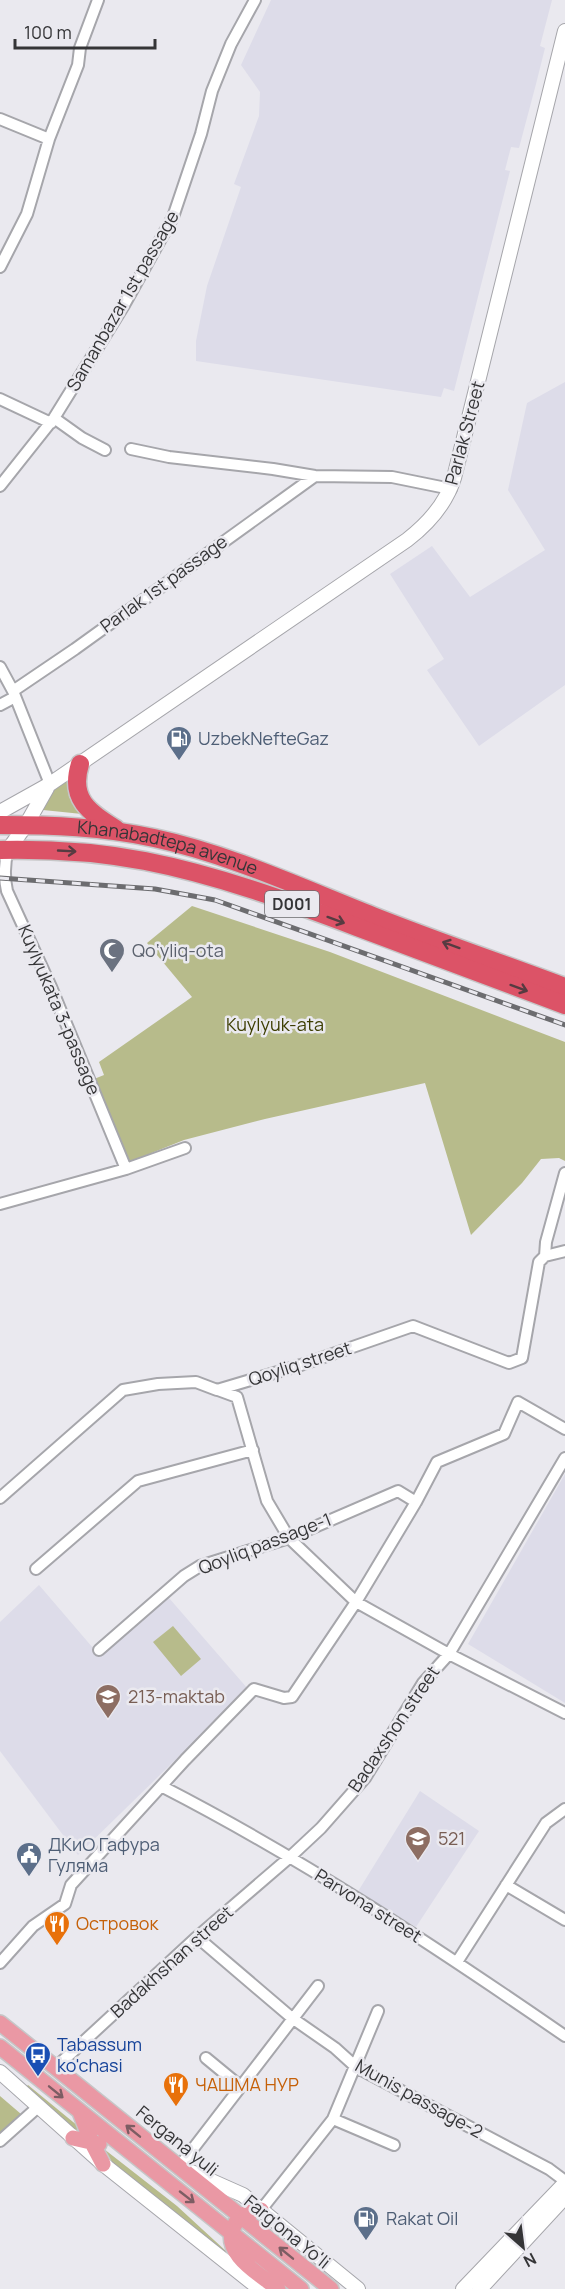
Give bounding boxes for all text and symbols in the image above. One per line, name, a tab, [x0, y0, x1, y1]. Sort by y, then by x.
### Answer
scale bar	[15, 12, 154, 50]
text: 100 m	[24, 20, 72, 44]
street label: Samanbazar 1st passage	[61, 206, 184, 395]
street label: Parlak Street	[439, 378, 489, 487]
street label: Parlak 1st passage	[95, 529, 232, 637]
fuel station icon: UzbekNefteGaz	[164, 724, 194, 762]
place label: UzbekNefteGaz	[198, 726, 329, 750]
street label: Khanabadtepa avenue	[76, 814, 262, 880]
one-way arrow	[56, 846, 76, 857]
road number: D001	[265, 891, 319, 917]
one-way arrow	[326, 915, 345, 926]
street label: Kuylyukata 3-passage	[13, 921, 107, 1098]
mosque icon: Qo‘yliq-ota	[97, 936, 127, 974]
place label: Qo‘yliq-ota	[132, 938, 224, 962]
one-way arrow	[442, 939, 461, 950]
one-way arrow	[509, 983, 527, 994]
park label: Kuylyuk-ata	[226, 1012, 324, 1036]
street label: Qoyliq street	[245, 1335, 354, 1391]
street label: Qoyliq passage-1	[195, 1507, 335, 1579]
street label: Badaxshon street	[342, 1661, 444, 1796]
school or university icon: 213-maktab	[93, 1682, 123, 1720]
place label: 213-maktab	[128, 1684, 225, 1708]
school or university icon: 521	[403, 1824, 433, 1862]
place label: 521	[438, 1826, 465, 1850]
place label: ДКиО Гафура Гуляма	[48, 1832, 160, 1877]
public building icon: ДКиО Гафура Гуляма	[14, 1840, 44, 1878]
street label: Parvona street	[310, 1863, 427, 1948]
street label: Badakhshan street	[105, 1900, 238, 2023]
restaurant icon: Островок	[42, 1909, 72, 1947]
place label: Островок	[76, 1911, 159, 1935]
place label: Tabassum ko'chasi	[57, 2032, 142, 2077]
bus stop icon: Tabassum ko'chasi	[23, 2040, 53, 2078]
street label: Munis passage-2	[351, 2053, 488, 2143]
restaurant icon: ЧАШМА НУР	[161, 2070, 191, 2108]
place label: ЧАШМА НУР	[195, 2072, 299, 2096]
one-way arrow	[48, 2086, 64, 2099]
street label: Fergana yuli	[132, 2100, 224, 2181]
one-way arrow	[126, 2124, 142, 2137]
street label: Farg'ona Yo'li	[239, 2189, 336, 2273]
one-way arrow	[178, 2190, 194, 2203]
fuel station icon: Rakat Oil	[351, 2204, 381, 2242]
place label: Rakat Oil	[386, 2206, 459, 2230]
north arrow	[493, 2217, 553, 2277]
one-way arrow	[279, 2246, 294, 2260]
text: N	[520, 2248, 540, 2273]

